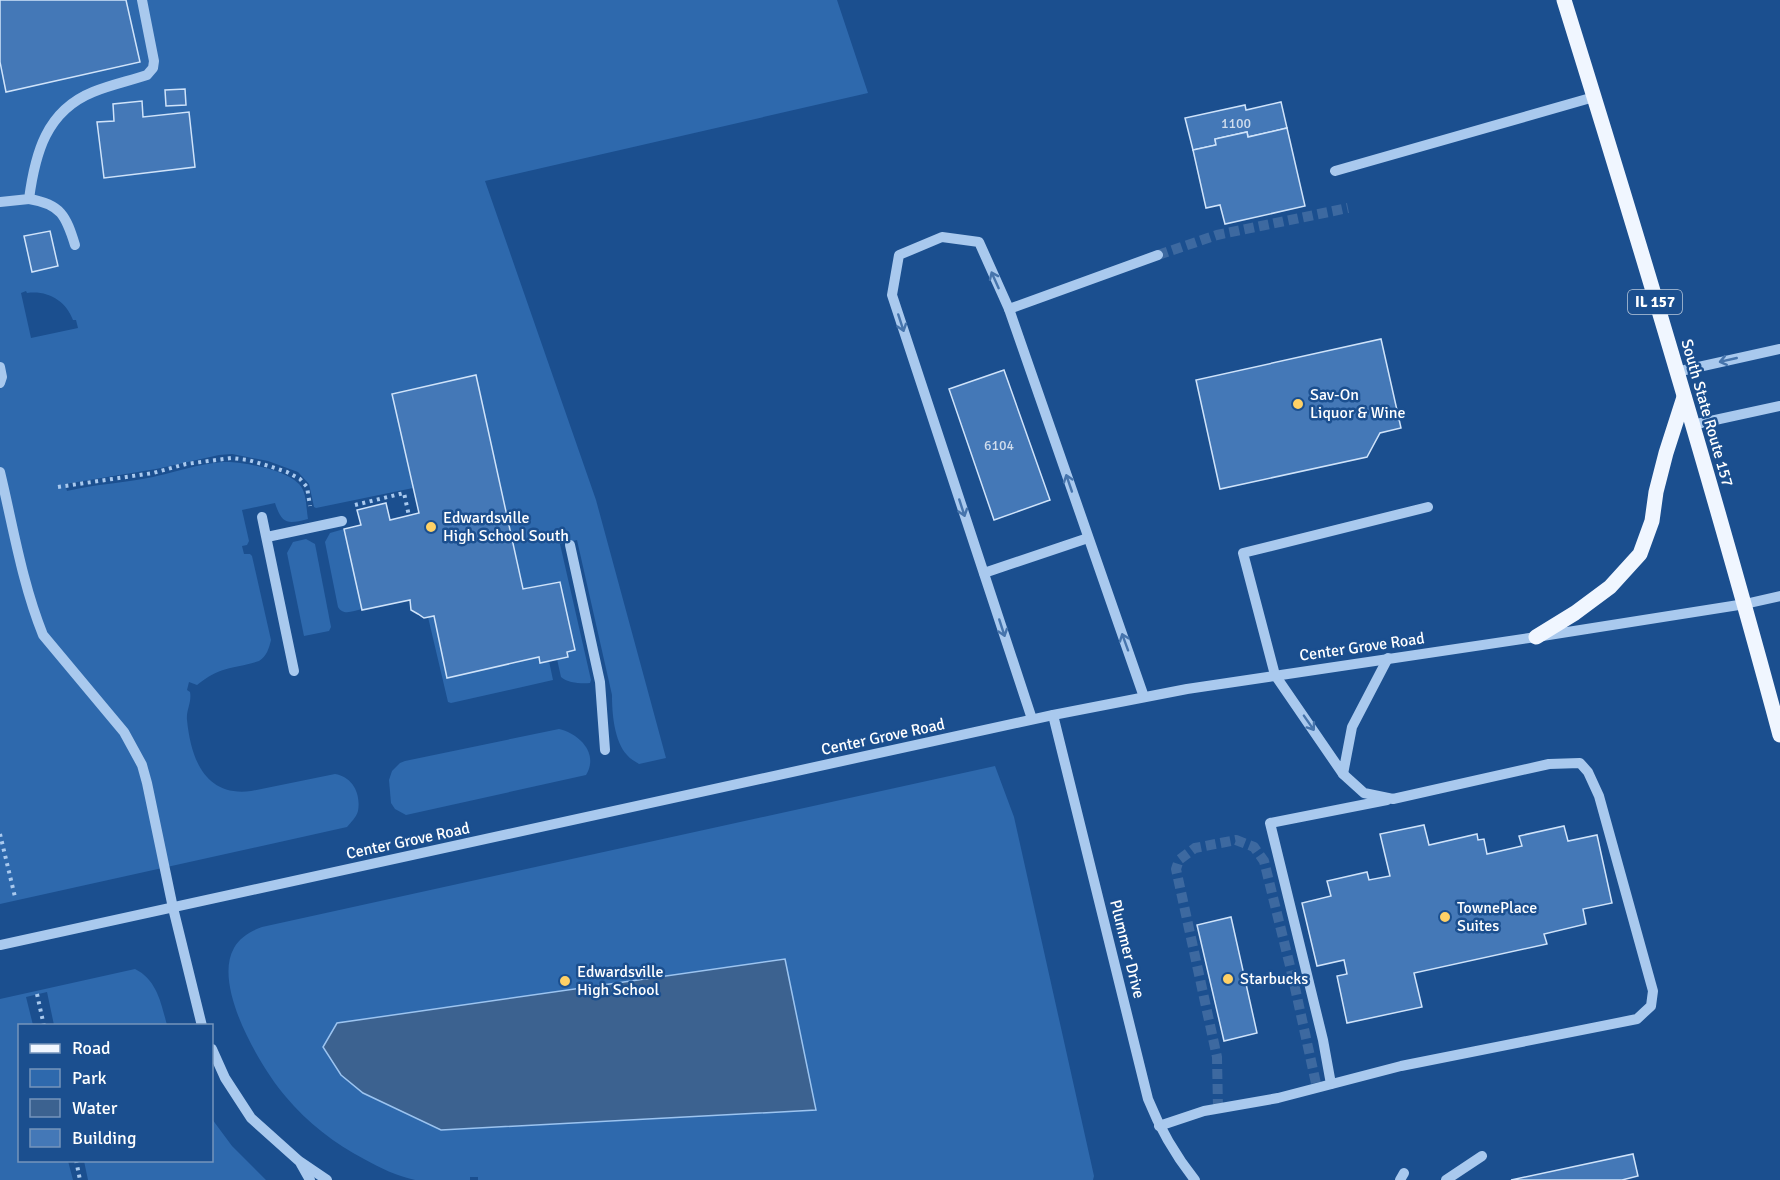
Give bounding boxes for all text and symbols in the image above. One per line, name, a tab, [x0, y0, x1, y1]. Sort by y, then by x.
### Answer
house number: 1100	[1221, 115, 1251, 132]
one-way arrow	[989, 271, 1001, 289]
road number: IL 157	[1628, 290, 1682, 314]
one-way arrow	[896, 313, 907, 332]
street label: South State Route 157	[1676, 337, 1738, 489]
one-way arrow	[1719, 355, 1738, 367]
place label: Sav-On Liquor & Wine	[1310, 385, 1405, 423]
marker: Sav-On Liquor & Wine	[1291, 397, 1305, 411]
house number: 6104	[984, 437, 1015, 454]
one-way arrow	[1062, 474, 1073, 493]
one-way arrow	[958, 498, 969, 517]
place label: Edwardsville High School South	[443, 508, 569, 546]
marker: Edwardsville High School South	[424, 520, 438, 534]
one-way arrow	[997, 618, 1008, 637]
street label: Center Grove Road	[1298, 628, 1426, 666]
one-way arrow	[1118, 633, 1129, 652]
street label: Center Grove Road	[819, 714, 947, 760]
one-way arrow	[1303, 714, 1315, 731]
street label: Center Grove Road	[344, 818, 472, 864]
street label: Plummer Drive	[1105, 898, 1149, 1000]
place label: TownePlace Suites	[1457, 898, 1537, 936]
marker: TownePlace Suites	[1438, 910, 1452, 924]
place label: Edwardsville High School	[577, 962, 664, 1000]
place label: Starbucks	[1240, 969, 1308, 989]
marker: Starbucks	[1221, 972, 1235, 986]
marker: Edwardsville High School	[558, 974, 572, 988]
legend	[18, 1024, 213, 1162]
text: Road	[72, 1037, 111, 1059]
text: Park	[72, 1067, 107, 1089]
text: Water	[72, 1097, 118, 1119]
text: Building	[72, 1127, 136, 1149]

